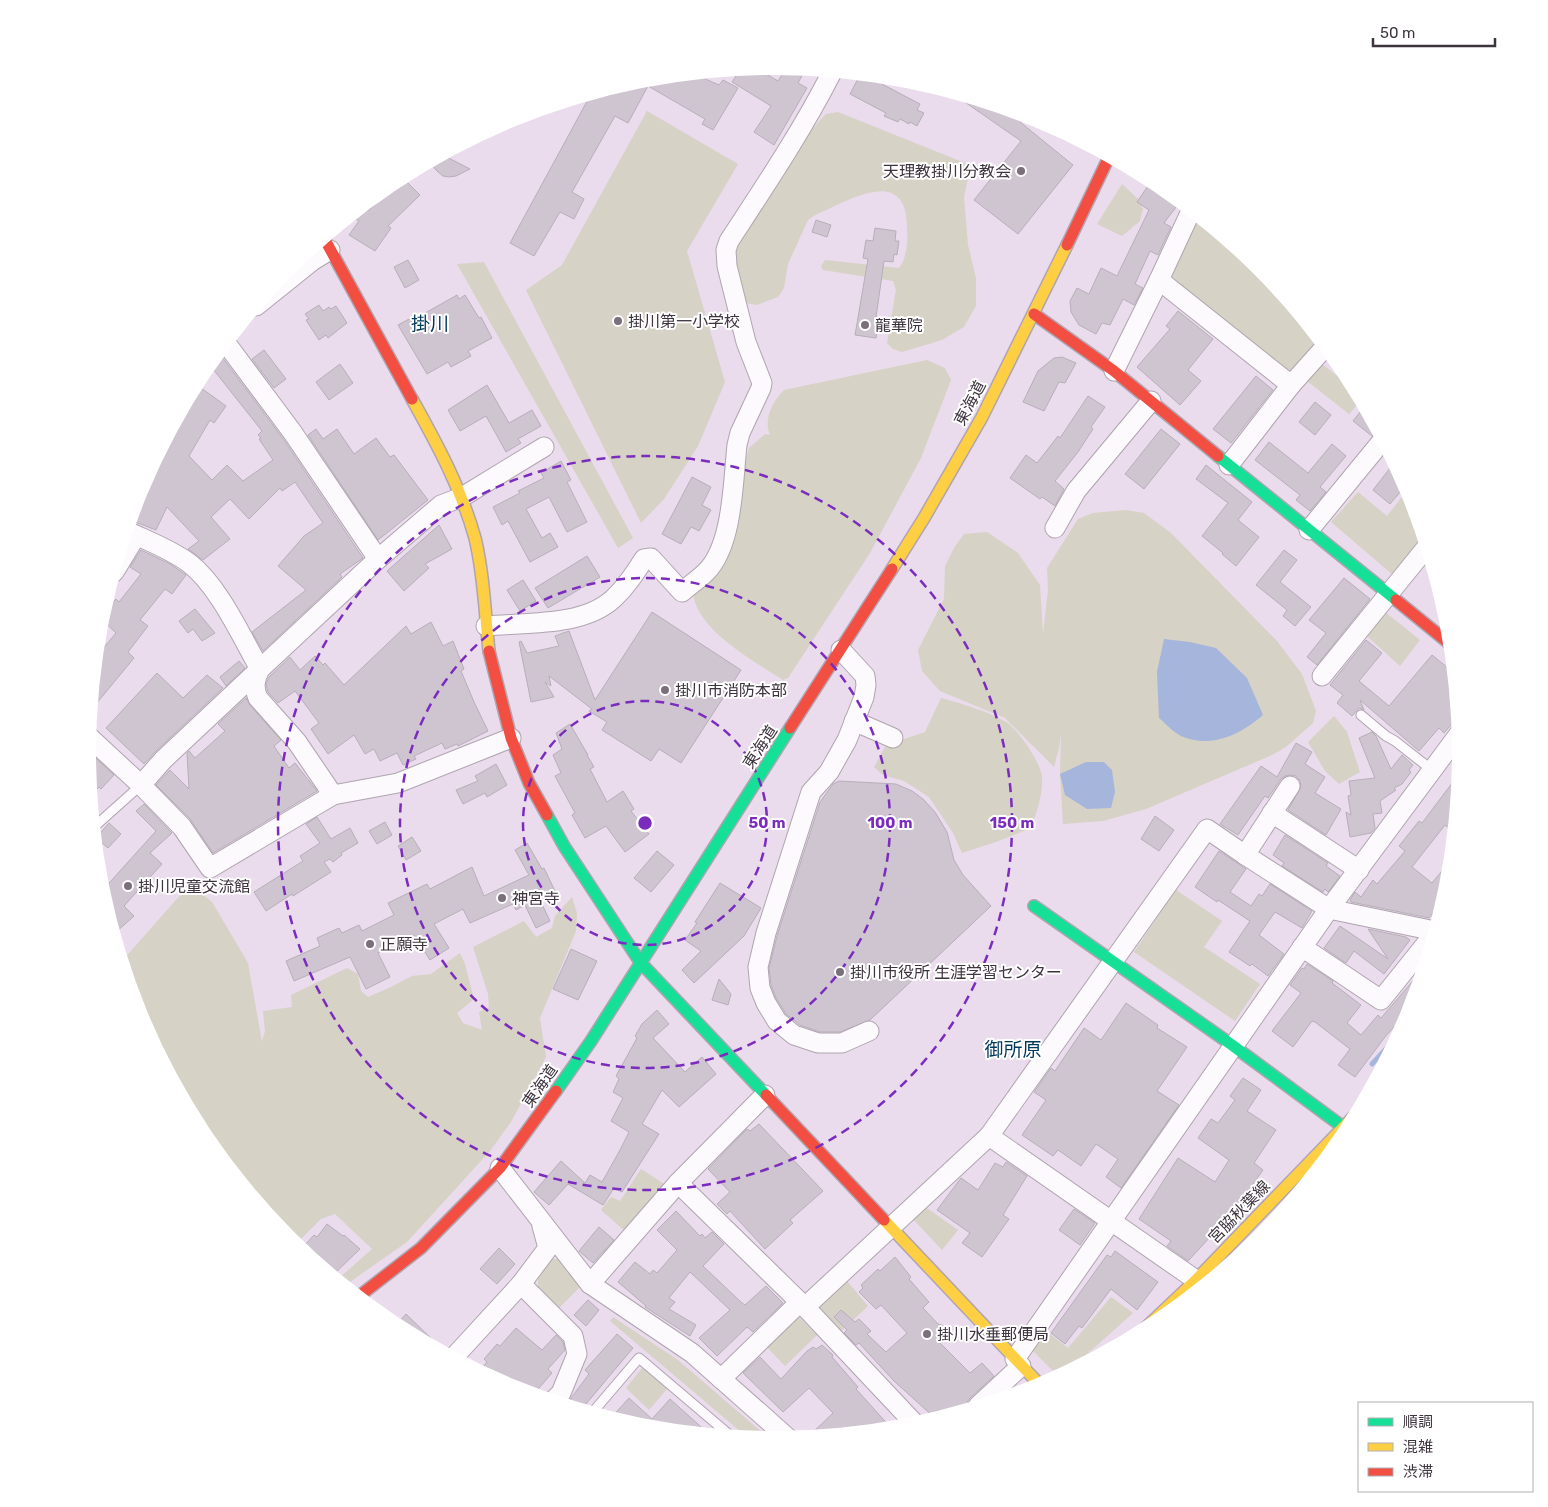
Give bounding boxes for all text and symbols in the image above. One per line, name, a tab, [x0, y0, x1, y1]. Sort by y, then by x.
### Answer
scale bar	[1373, 15, 1496, 47]
text: 50 m	[1380, 24, 1415, 42]
place label: 天理教掛川分教会	[883, 162, 1011, 181]
marker: 天理教掛川分教会	[1015, 165, 1027, 177]
district label: 掛川	[411, 312, 449, 335]
place label: 掛川第一小学校	[628, 312, 740, 331]
marker: 掛川第一小学校	[612, 315, 624, 327]
place label: 龍華院	[875, 316, 923, 335]
marker: 龍華院	[859, 319, 871, 331]
street label: 東海道	[950, 377, 990, 429]
place label: 掛川市消防本部	[675, 681, 787, 700]
marker: 掛川市消防本部	[659, 684, 671, 696]
street label: 東海道	[739, 722, 781, 772]
centre of rings	[636, 814, 654, 832]
text: 50 m	[749, 814, 785, 832]
text: 100 m	[868, 814, 912, 832]
text: 150 m	[990, 814, 1034, 832]
place label: 掛川児童交流館	[138, 877, 250, 896]
marker: 掛川児童交流館	[122, 880, 134, 892]
place label: 神宮寺	[512, 889, 560, 908]
marker: 神宮寺	[496, 892, 508, 904]
place label: 正願寺	[380, 935, 428, 954]
marker: 正願寺	[364, 938, 376, 950]
place label: 掛川市役所 生涯学習センター	[850, 963, 1062, 982]
marker: 掛川市役所 生涯学習センター	[834, 966, 846, 978]
district label: 御所原	[984, 1038, 1042, 1061]
street label: 東海道	[518, 1061, 562, 1111]
street label: 宮脇秋葉線	[1204, 1177, 1274, 1247]
place label: 掛川水垂郵便局	[937, 1325, 1049, 1344]
marker: 掛川水垂郵便局	[921, 1328, 933, 1340]
legend	[1358, 1402, 1533, 1492]
text: 順調	[1403, 1413, 1433, 1431]
text: 混雑	[1403, 1438, 1433, 1456]
text: 渋滞	[1403, 1463, 1433, 1481]

